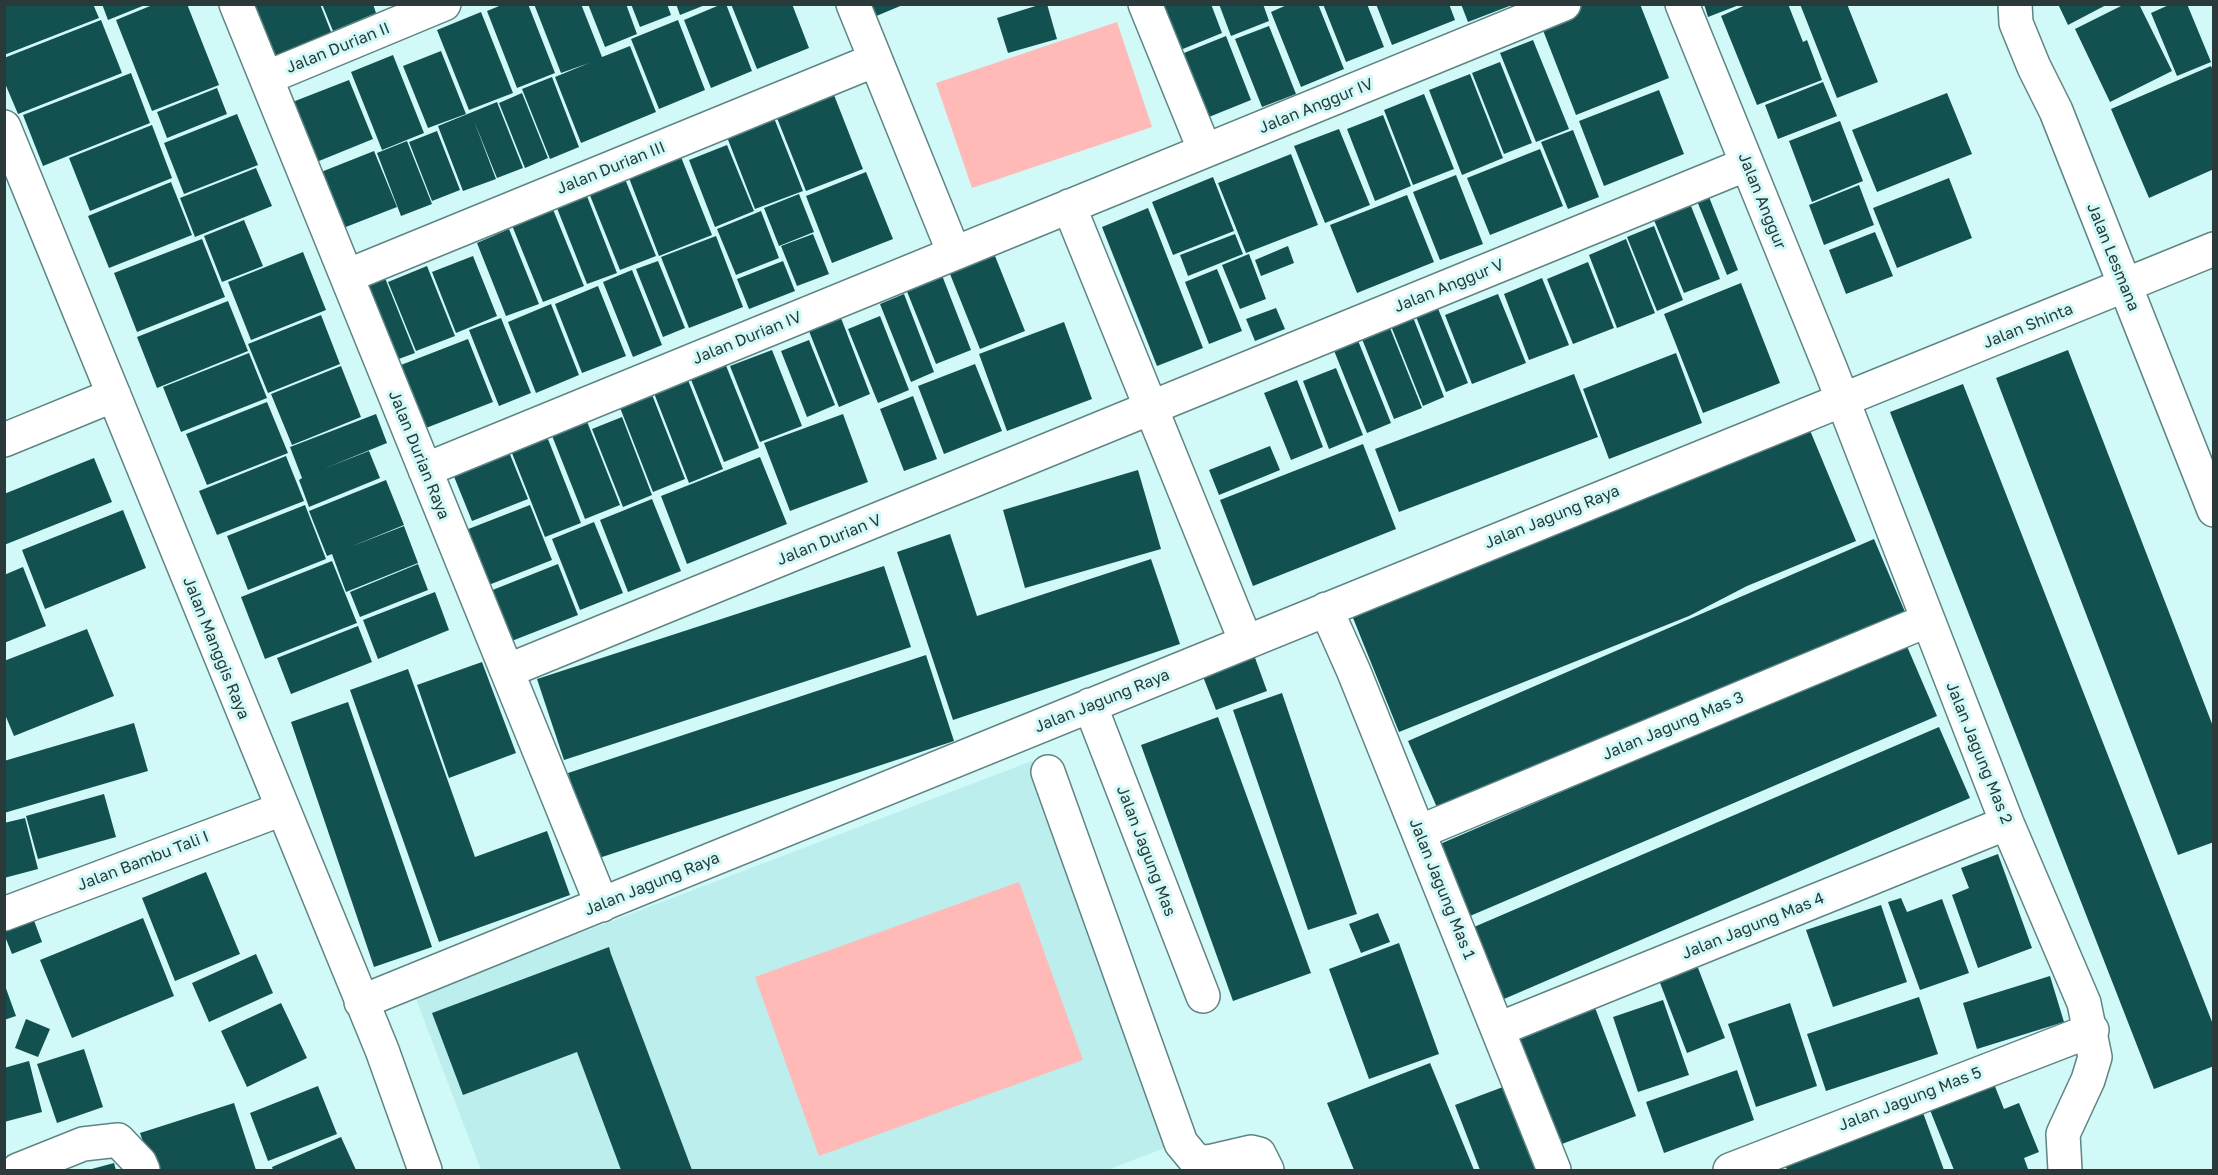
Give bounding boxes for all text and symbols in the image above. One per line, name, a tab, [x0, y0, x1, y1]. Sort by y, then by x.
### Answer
street label: Jalan Durian II	[283, 18, 393, 78]
street label: Jalan Anggur IV	[1256, 74, 1376, 138]
street label: Jalan Durian III	[554, 138, 668, 198]
street label: Jalan Anggur	[1734, 150, 1790, 252]
street label: Jalan Lesmana	[2083, 200, 2143, 314]
street label: Jalan Anggur V	[1391, 255, 1507, 317]
street label: Jalan Shinta	[1980, 299, 2076, 353]
street label: Jalan Durian IV	[690, 307, 804, 369]
street label: Jalan Durian Raya	[384, 388, 454, 522]
street label: Jalan Jagung Raya	[1482, 481, 1622, 553]
street label: Jalan Durian V	[774, 510, 884, 570]
street label: Jalan Manggis Raya	[179, 574, 253, 722]
street label: Jalan Jagung Raya	[1032, 665, 1172, 737]
street label: Jalan Jagung Mas 2	[1942, 679, 2016, 827]
street label: Jalan Jagung Mas 3	[1599, 688, 1747, 764]
street label: Jalan Jagung Mas	[1112, 783, 1180, 919]
street label: Jalan Jagung Mas 1	[1405, 816, 1479, 962]
street label: Jalan Bambu Tali I	[75, 827, 211, 895]
street label: Jalan Jagung Raya	[582, 848, 722, 920]
street label: Jalan Jagung Mas 4	[1679, 889, 1827, 963]
street label: Jalan Jagung Mas 5	[1836, 1063, 1984, 1135]

